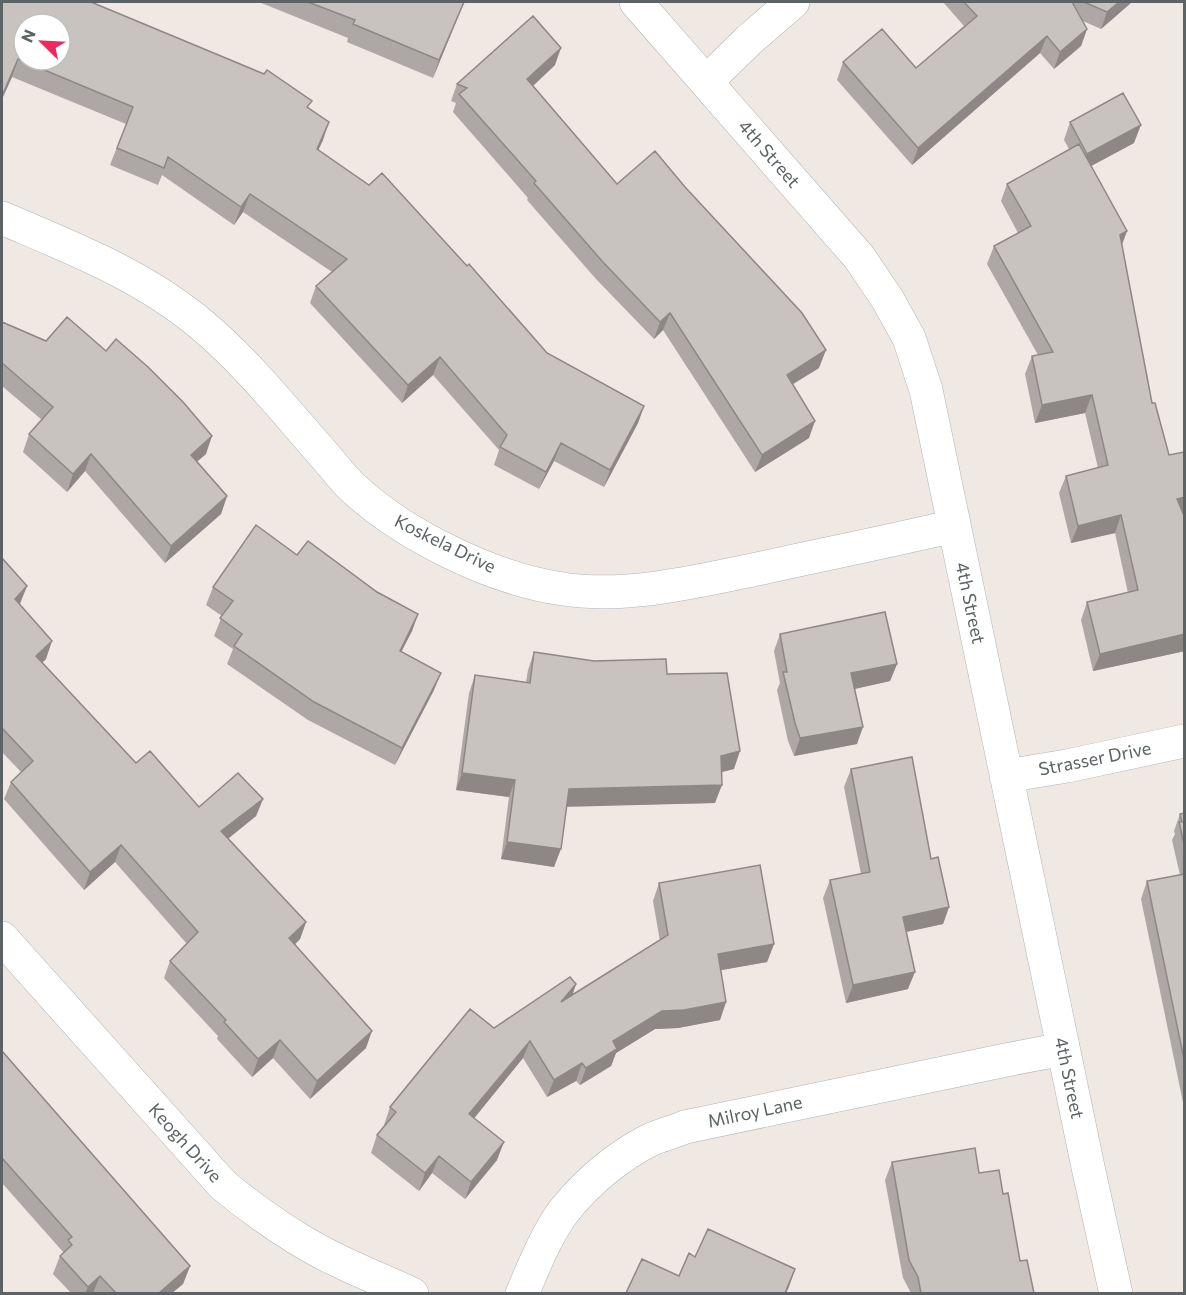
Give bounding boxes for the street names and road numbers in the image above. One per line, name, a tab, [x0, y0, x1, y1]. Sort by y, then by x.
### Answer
street label: 4th Street	[734, 115, 805, 192]
street label: Koskela Drive	[391, 509, 500, 577]
street label: 4th Street	[952, 560, 990, 646]
street label: Strasser Drive	[1037, 736, 1153, 780]
street label: 4th Street	[1051, 1035, 1089, 1121]
street label: Milroy Lane	[706, 1090, 804, 1132]
street label: Keogh Drive	[145, 1098, 227, 1186]

